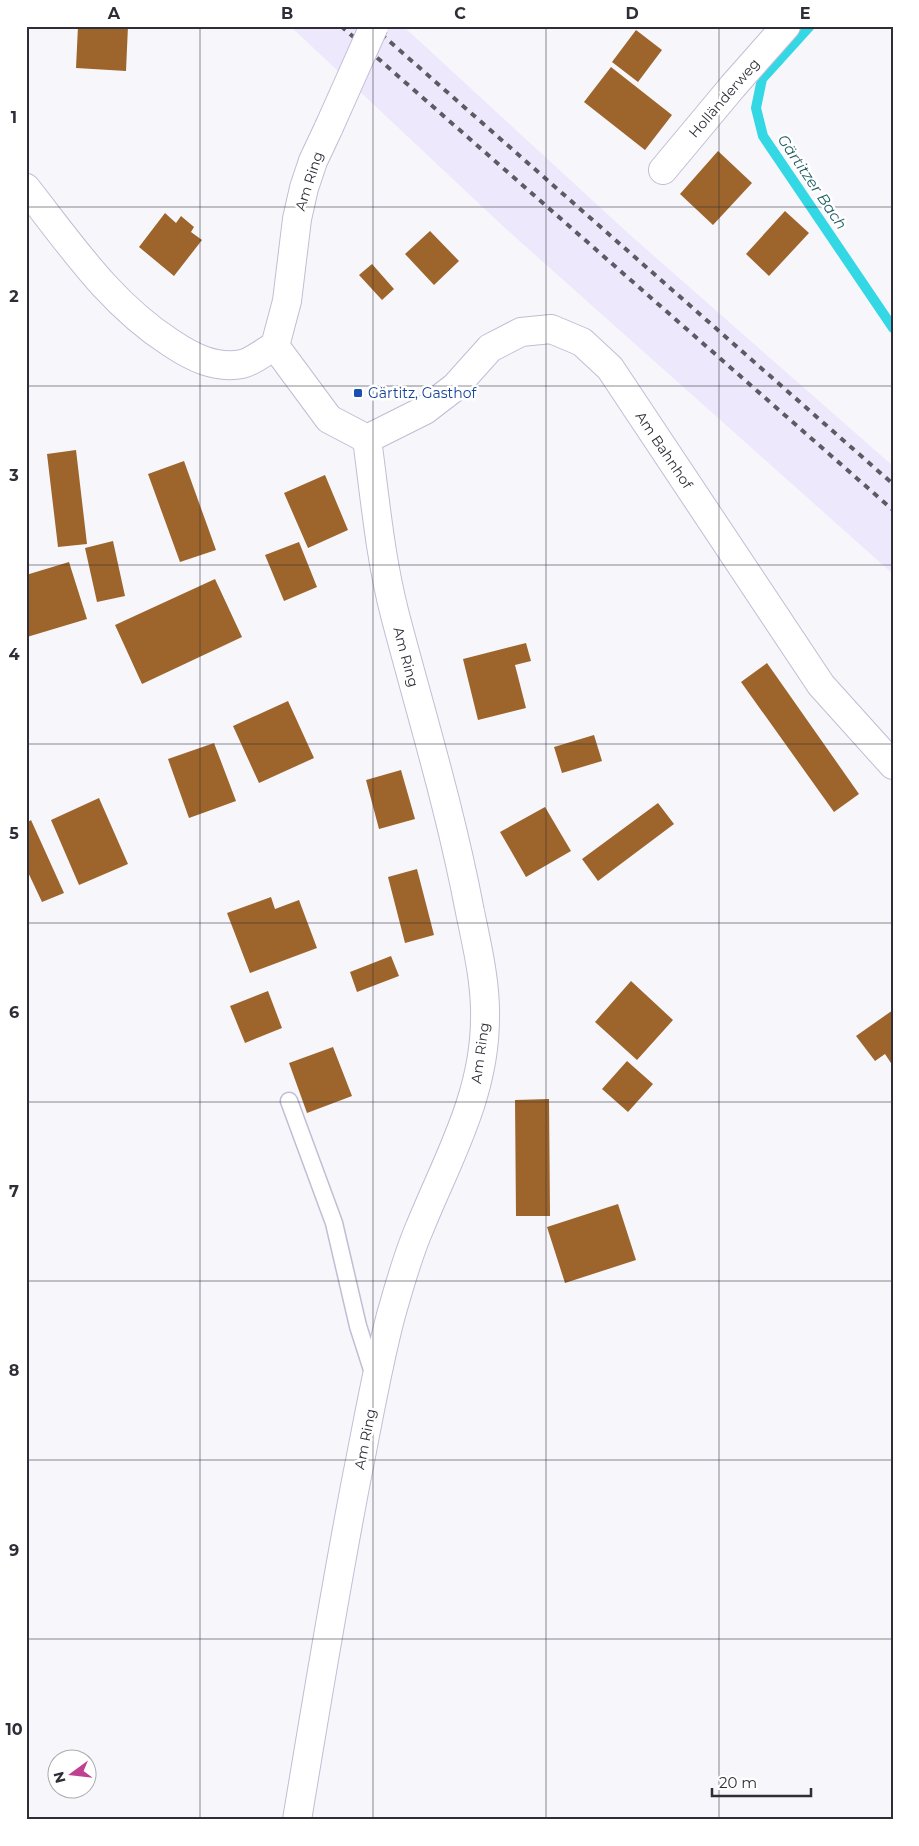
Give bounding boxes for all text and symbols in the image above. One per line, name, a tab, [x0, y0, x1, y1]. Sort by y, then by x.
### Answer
text: A	[107, 4, 121, 23]
text: B	[281, 4, 293, 23]
text: C	[454, 4, 466, 23]
text: D	[625, 4, 639, 23]
text: E	[800, 4, 810, 23]
street label: Holländerweg	[685, 55, 763, 141]
text: 1	[11, 108, 17, 127]
water label: Gärtitzer Bach	[774, 131, 851, 233]
street label: Am Ring	[291, 149, 327, 213]
text: 2	[9, 287, 19, 306]
place label: Gärtitz, Gasthof	[368, 384, 478, 402]
marker: Gärtitz, Gasthof	[352, 387, 364, 399]
street label: Am Bahnhof	[632, 408, 697, 493]
text: 3	[8, 466, 19, 485]
street label: Am Ring	[389, 625, 423, 689]
text: 4	[8, 645, 20, 664]
text: 5	[9, 824, 19, 843]
text: 6	[9, 1003, 19, 1022]
street label: Am Ring	[467, 1021, 493, 1085]
text: 7	[9, 1182, 19, 1201]
text: 8	[9, 1361, 19, 1380]
street label: Am Ring	[350, 1407, 380, 1471]
text: 9	[9, 1541, 19, 1560]
text: 10	[5, 1720, 23, 1739]
north arrow	[48, 1748, 98, 1798]
scale bar	[712, 1766, 810, 1798]
text: N	[49, 1770, 70, 1785]
text: 20 m	[719, 1773, 757, 1792]

